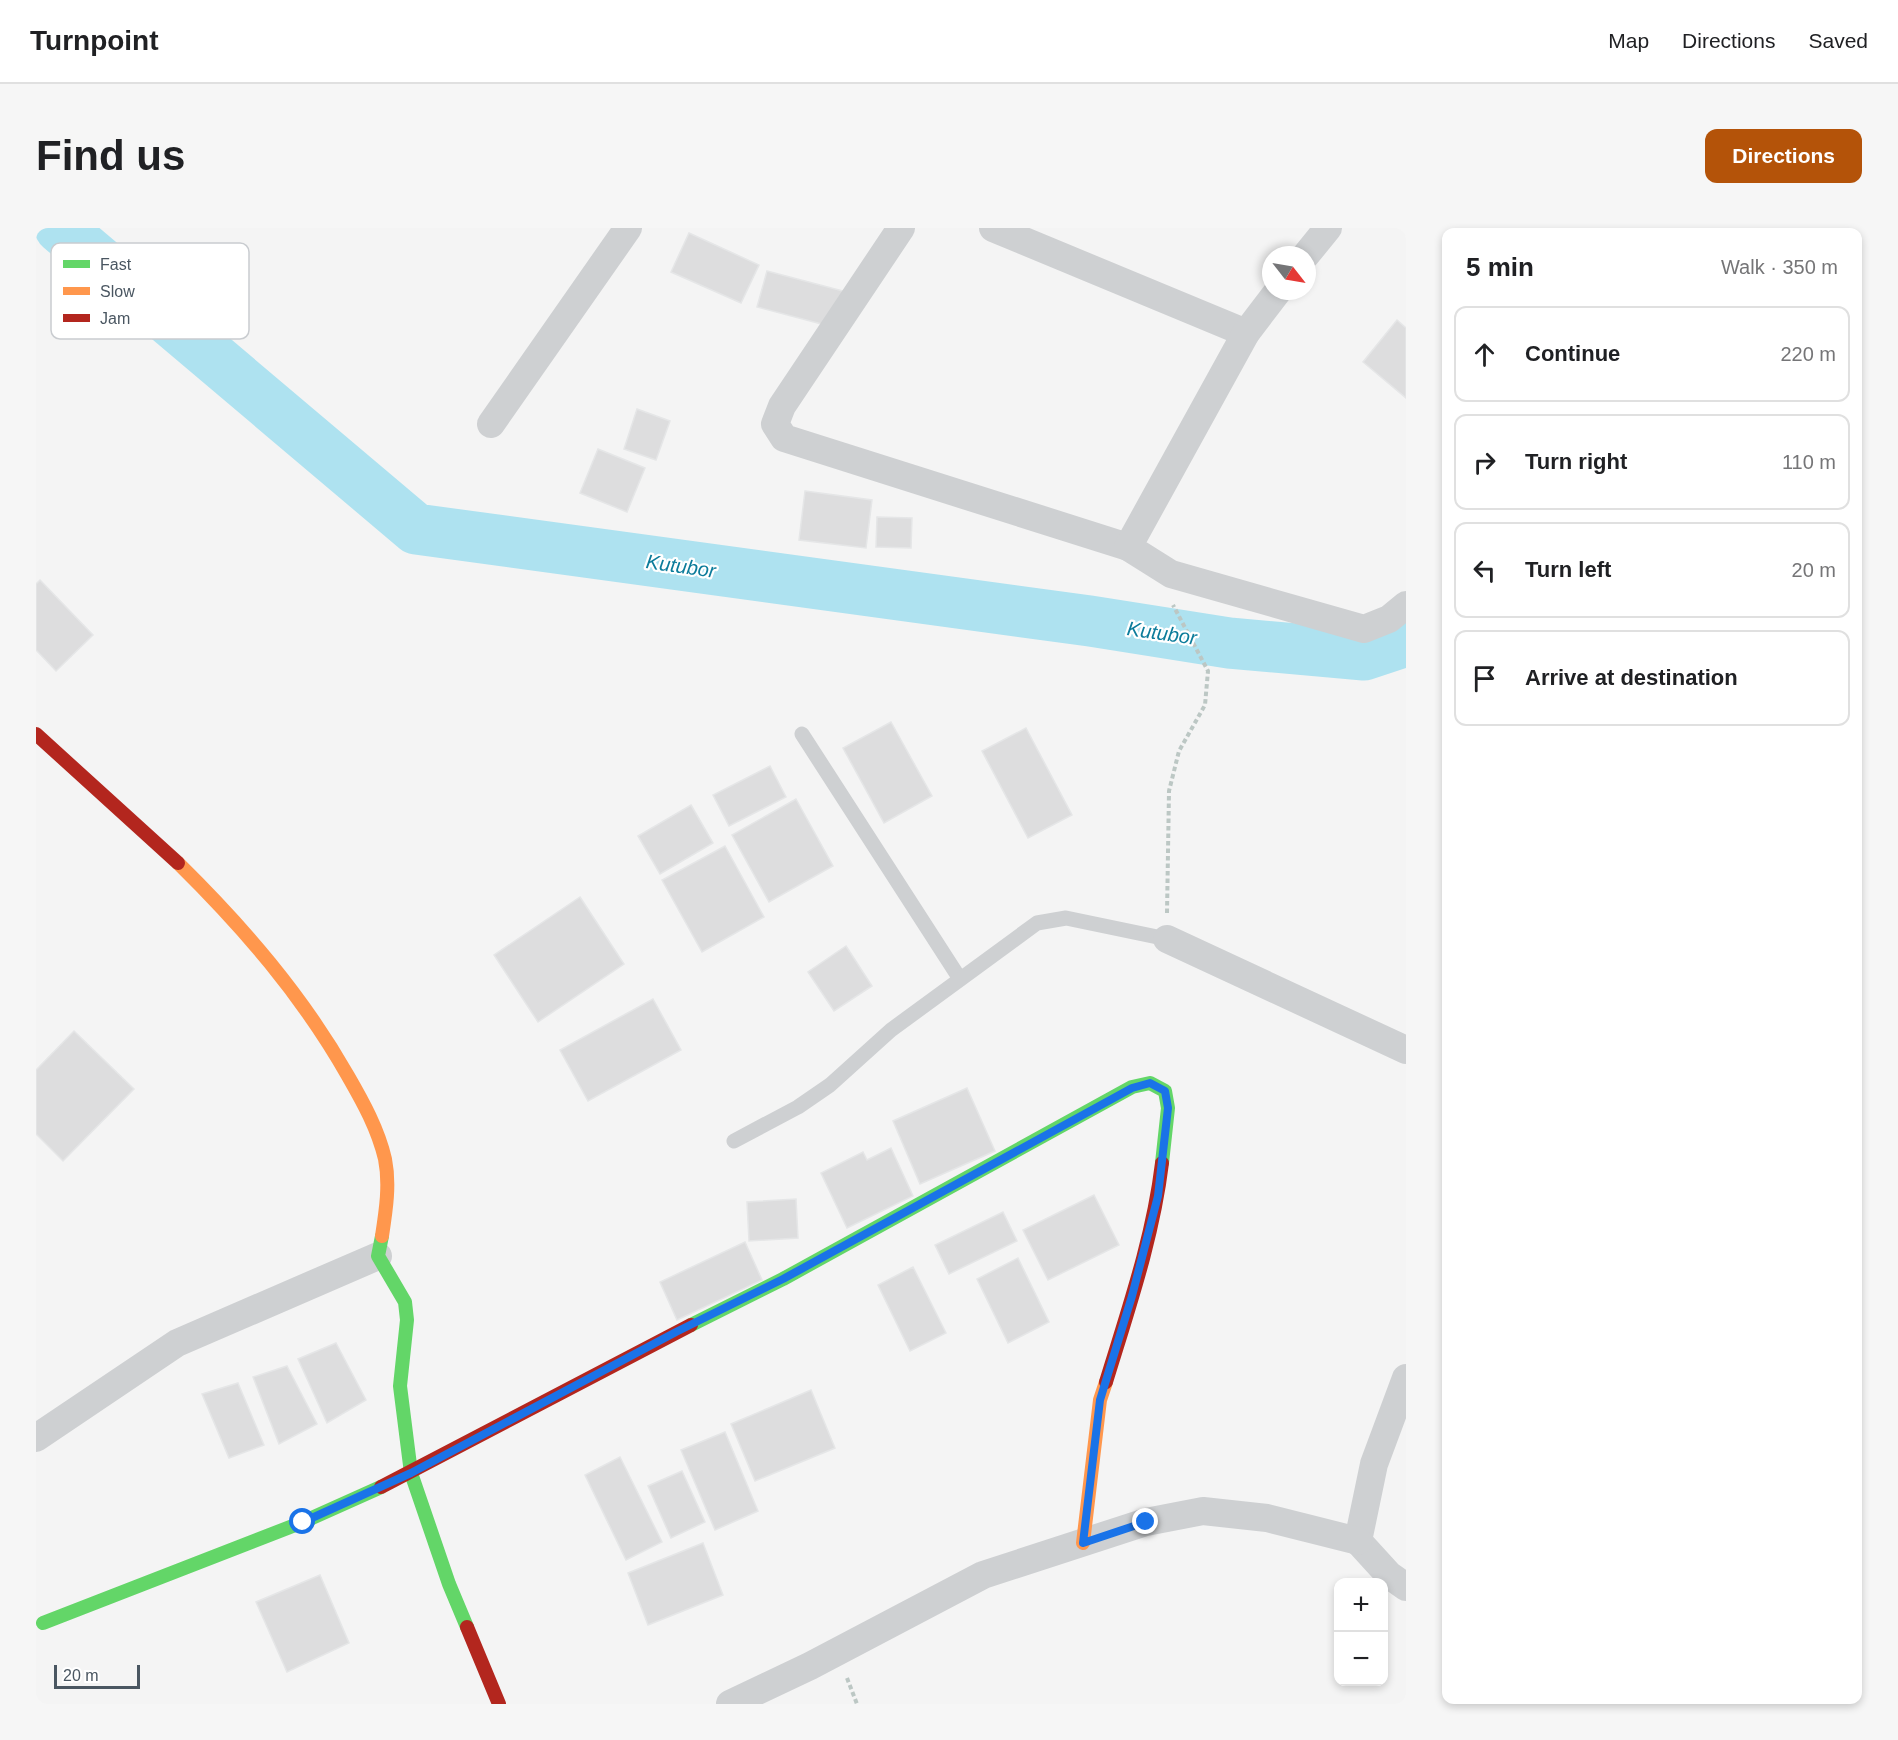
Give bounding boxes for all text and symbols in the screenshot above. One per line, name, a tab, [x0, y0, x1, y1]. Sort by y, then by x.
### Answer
text: Turnpoint	[30, 25, 159, 56]
text: Map	[1608, 29, 1649, 52]
text: Directions	[1682, 29, 1775, 52]
text: Saved	[1808, 29, 1868, 52]
button: Directions	[1705, 129, 1862, 183]
text: Find us	[36, 132, 185, 179]
legend	[51, 243, 249, 339]
north arrow	[1262, 246, 1316, 300]
text: 5 min	[1466, 252, 1534, 282]
text: Fast	[100, 256, 132, 273]
text: Walk · 350 m	[1721, 256, 1838, 278]
text: Slow	[100, 283, 135, 300]
text: Jam	[100, 310, 130, 327]
icon: ahead	[1468, 338, 1501, 371]
text: Continue	[1525, 341, 1620, 366]
text: 220 m	[1780, 343, 1836, 365]
icon: right	[1468, 446, 1501, 479]
text: Turn right	[1525, 449, 1627, 474]
text: 110 m	[1782, 451, 1836, 473]
water label: Kutubor	[645, 550, 719, 582]
icon: left	[1468, 554, 1501, 587]
text: Turn left	[1525, 557, 1611, 582]
text: 20 m	[1792, 559, 1836, 581]
water label: Kutubor	[1126, 617, 1200, 649]
icon: arrive	[1468, 662, 1501, 695]
text: Arrive at destination	[1525, 665, 1738, 690]
route start	[289, 1508, 315, 1534]
route end	[1132, 1508, 1158, 1534]
map controls	[1334, 1578, 1388, 1686]
button: +	[1334, 1578, 1388, 1632]
button: −	[1334, 1632, 1388, 1686]
scale bar	[54, 1662, 140, 1690]
text: 20 m	[63, 1667, 99, 1684]

